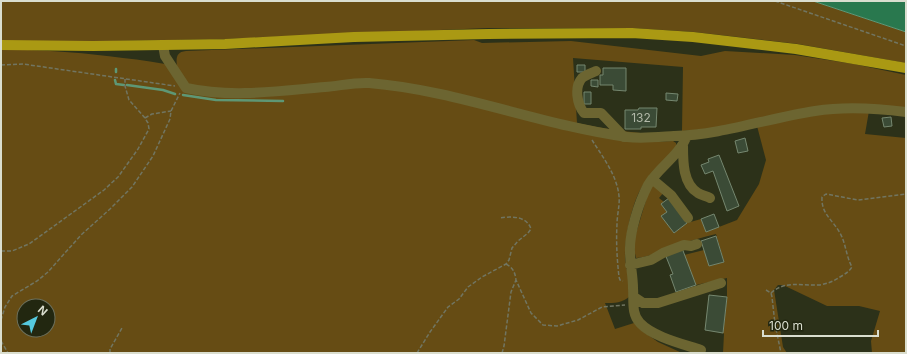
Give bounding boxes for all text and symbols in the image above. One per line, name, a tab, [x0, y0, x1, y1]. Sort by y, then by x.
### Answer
house number: 132	[631, 110, 651, 125]
north arrow	[16, 298, 56, 338]
text: N	[35, 303, 50, 319]
scale bar	[763, 312, 878, 338]
text: 100 m	[769, 318, 803, 333]

